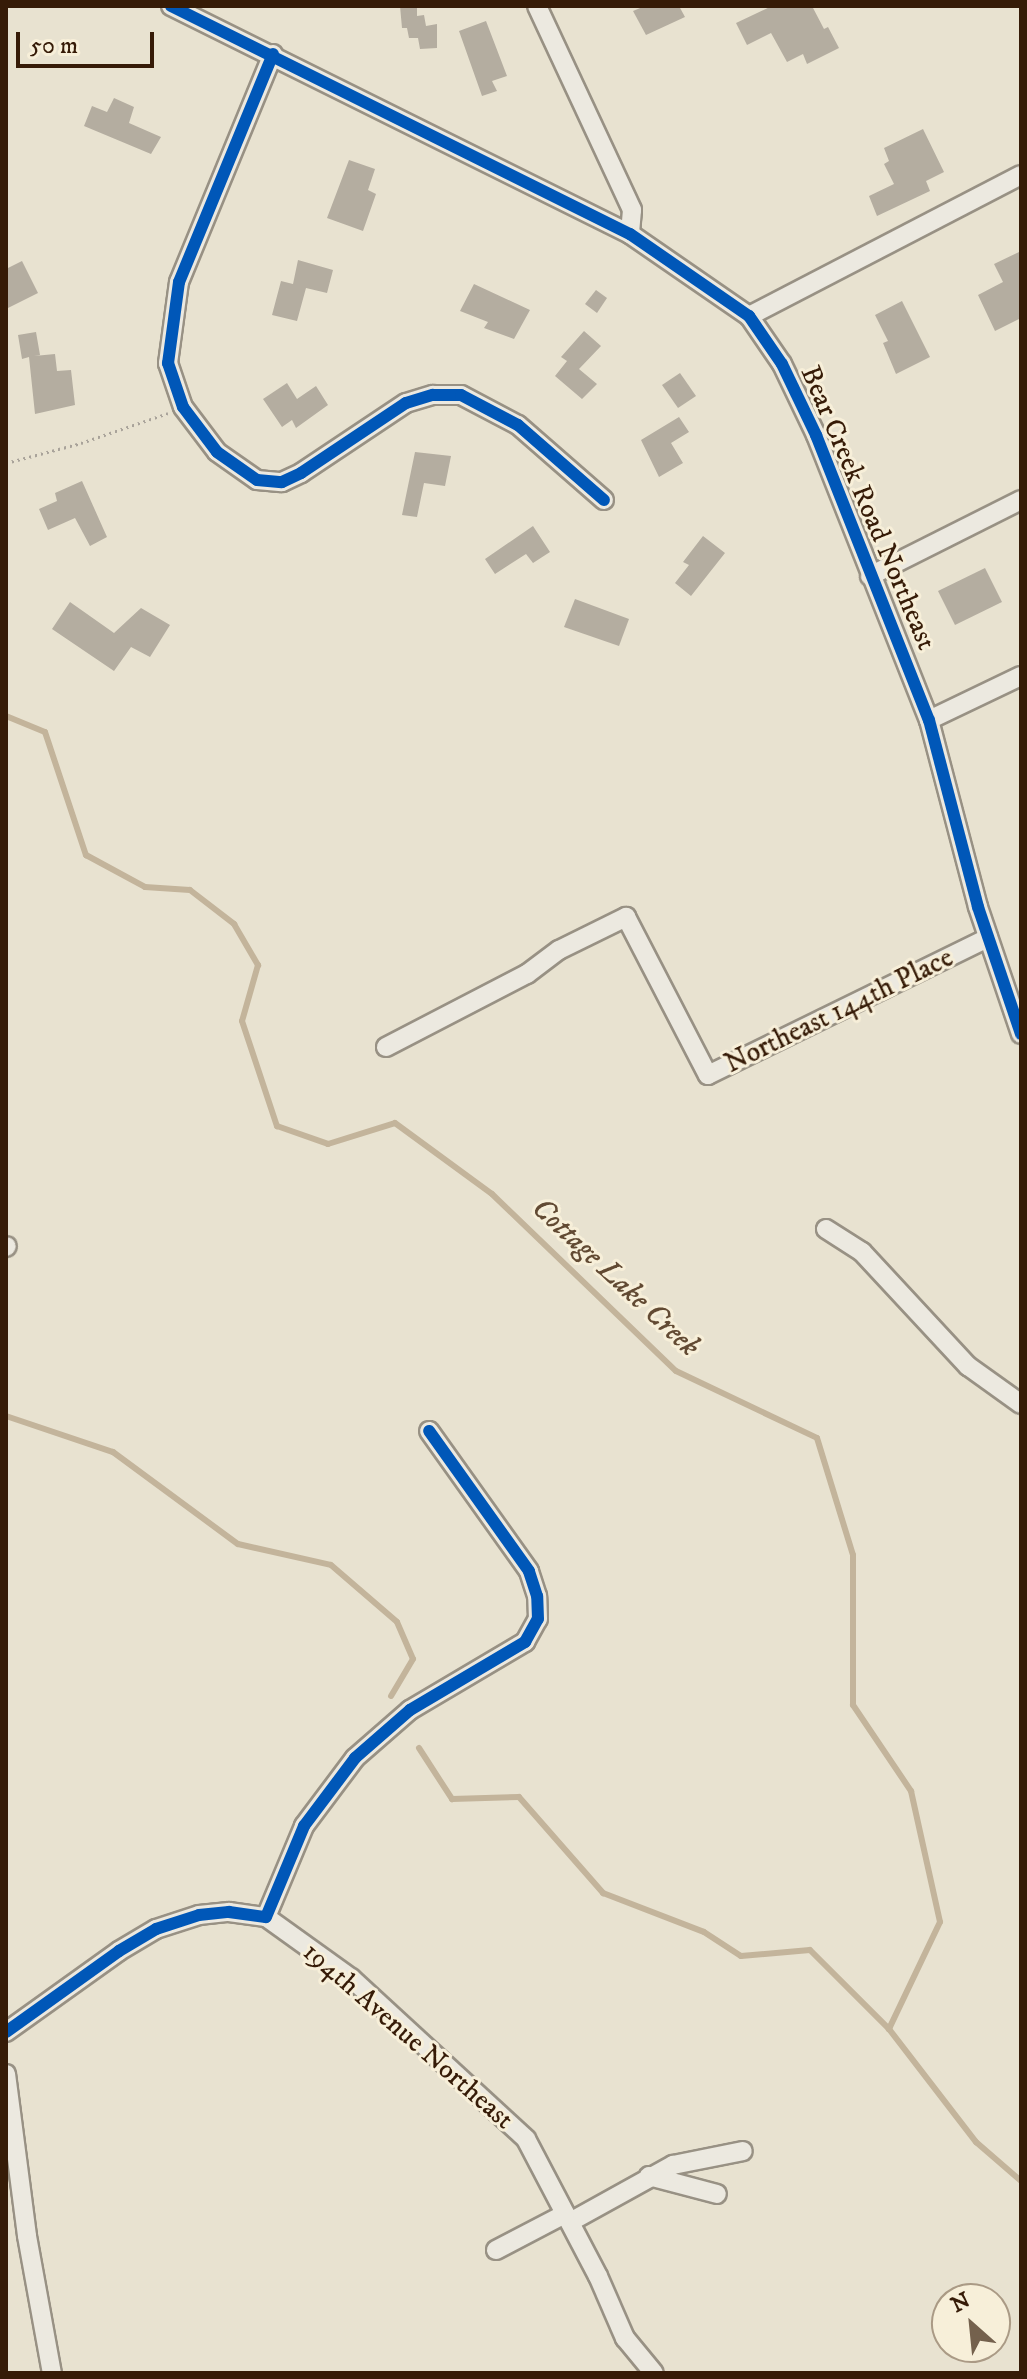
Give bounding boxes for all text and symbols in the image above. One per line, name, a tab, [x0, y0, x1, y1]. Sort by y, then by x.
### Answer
scale bar	[20, 16, 158, 66]
text: 50 m	[30, 31, 78, 61]
street label: Bear Creek Road Northeast	[793, 361, 943, 655]
street label: Northeast 144th Place	[719, 941, 959, 1081]
water label: Cottage Lake Creek	[523, 1191, 707, 1365]
street label: 194th Avenue Northeast	[296, 1935, 520, 2137]
north arrow	[931, 2283, 1011, 2363]
text: N	[947, 2287, 975, 2319]

